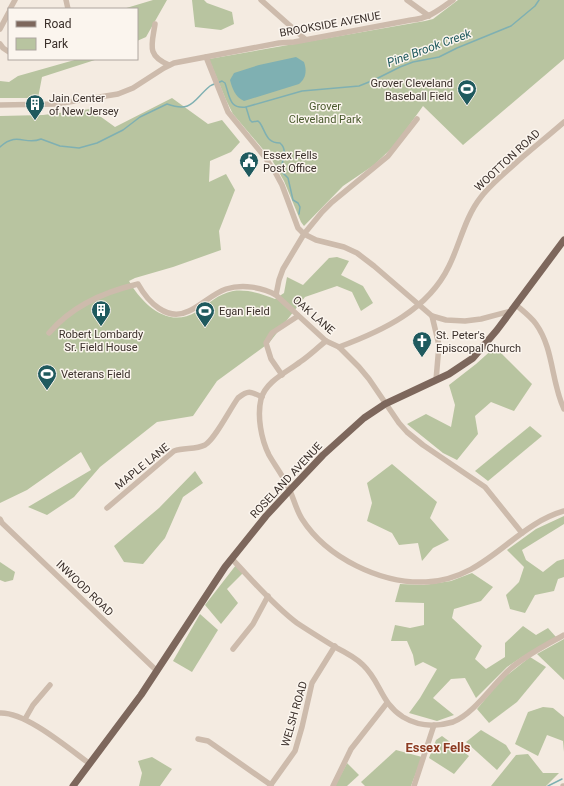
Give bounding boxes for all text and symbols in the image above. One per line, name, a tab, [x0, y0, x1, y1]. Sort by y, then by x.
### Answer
legend	[8, 8, 138, 60]
street label: BROOKSIDE AVENUE	[278, 9, 382, 40]
text: Road	[44, 17, 72, 31]
water label: Pine Brook Creek	[385, 26, 474, 70]
text: Park	[44, 37, 69, 51]
place label: Grover Cleveland Baseball Field	[371, 77, 453, 103]
sports icon: Grover Cleveland Baseball Field	[456, 78, 478, 106]
place label: Jain Center of New Jersey	[49, 92, 120, 118]
building icon: Jain Center of New Jersey	[24, 93, 46, 121]
park label: Grover Cleveland Park	[289, 100, 362, 126]
street label: WOOTTON ROAD	[472, 127, 543, 194]
place label: Essex Fells Post Office	[263, 149, 318, 175]
public building icon: Essex Fells Post Office	[238, 150, 260, 178]
street label: OAK LANE	[290, 294, 337, 337]
building icon: Robert Lombardy Sr. Field House	[90, 299, 112, 327]
sports icon: Egan Field	[194, 300, 216, 328]
place label: Egan Field	[219, 305, 270, 318]
place label: Robert Lombardy Sr. Field House	[59, 328, 144, 354]
place label: St. Peter's Episcopal Church	[436, 329, 521, 355]
church icon: St. Peter's Episcopal Church	[411, 330, 433, 358]
sports icon: Veterans Field	[36, 363, 58, 391]
place label: Veterans Field	[61, 368, 130, 381]
street label: ROSELAND AVENUE	[248, 440, 325, 521]
street label: MAPLE LANE	[113, 441, 172, 492]
street label: INWOOD ROAD	[53, 558, 116, 619]
street label: WELSH ROAD	[279, 680, 310, 748]
district label: Essex Fells	[405, 740, 471, 755]

